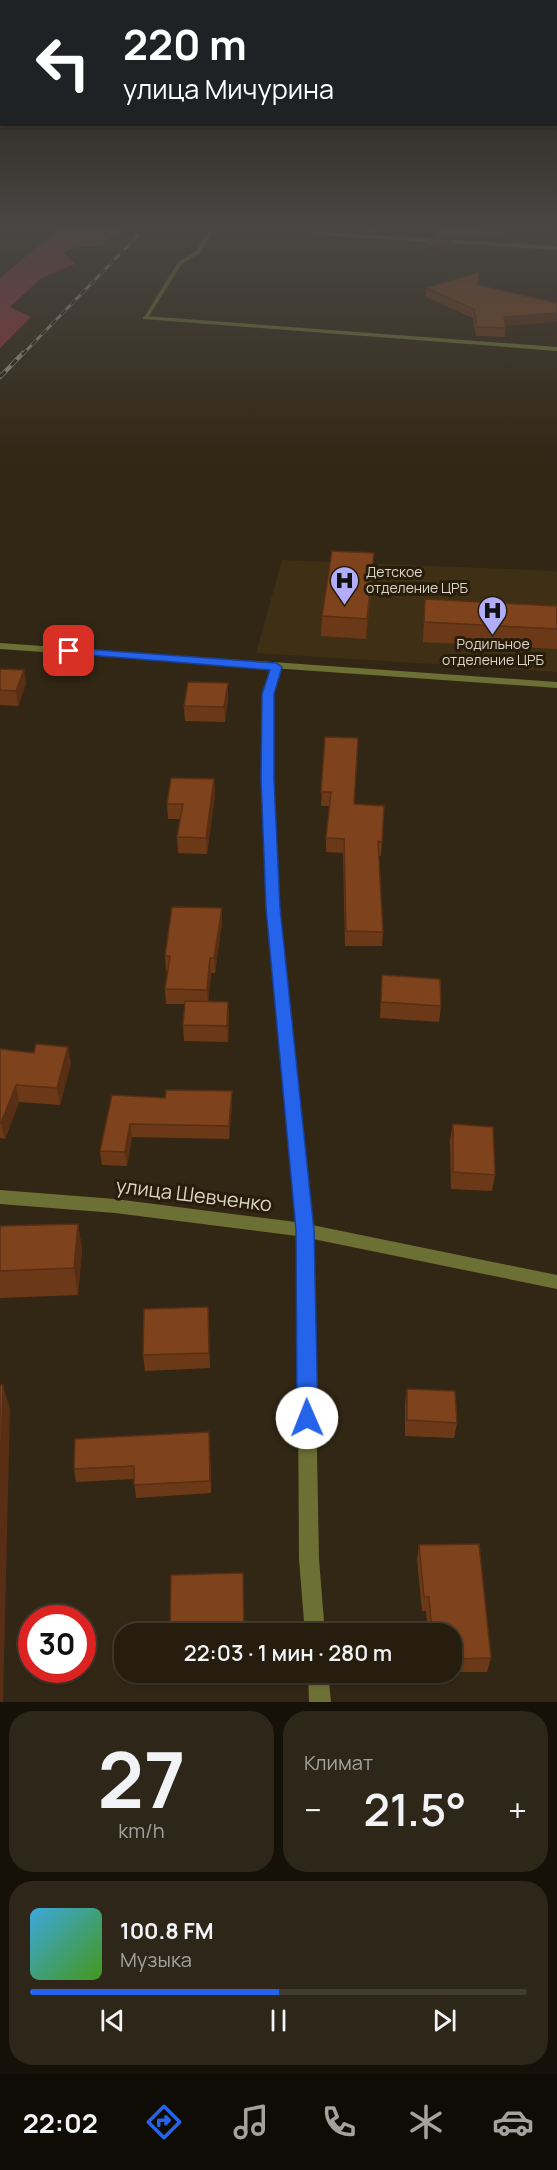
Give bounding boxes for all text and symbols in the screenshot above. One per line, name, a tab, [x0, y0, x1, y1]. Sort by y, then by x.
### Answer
text: 220 m	[123, 15, 247, 73]
icon: left	[24, 24, 102, 102]
text: улица Мичурина	[123, 70, 334, 107]
place label: Детское отделение ЦРБ	[366, 562, 469, 597]
hospital icon: Детское отделение ЦРБ	[329, 564, 361, 606]
hospital icon: Родильное отделение ЦРБ	[477, 594, 509, 636]
pin	[43, 625, 94, 676]
icon: arrive	[52, 634, 85, 667]
place label: Родильное отделение ЦРБ	[442, 634, 545, 669]
street label: улица Шевченко	[115, 1172, 274, 1217]
position arrow	[275, 1386, 339, 1450]
speed limit sign: 30	[18, 1605, 96, 1683]
text: 22:03 · 1 мин · 280 m	[184, 1638, 392, 1668]
text: 27	[97, 1725, 186, 1831]
text: Климат	[304, 1749, 373, 1776]
text: 21.5°	[363, 1778, 466, 1840]
text: −	[304, 1787, 322, 1832]
text: +	[508, 1787, 527, 1832]
text: km/h	[118, 1817, 165, 1844]
text: 100.8 FM	[120, 1916, 213, 1946]
text: Музыка	[120, 1946, 192, 1973]
icon: previous	[96, 2004, 129, 2037]
icon: pause	[262, 2004, 295, 2037]
icon: next	[428, 2004, 461, 2037]
icon: directions	[143, 2101, 185, 2143]
icon: music	[230, 2101, 272, 2143]
icon: phone	[318, 2101, 360, 2143]
icon: climate	[405, 2101, 447, 2143]
icon: car	[492, 2101, 534, 2143]
text: 22:02	[23, 2104, 98, 2141]

